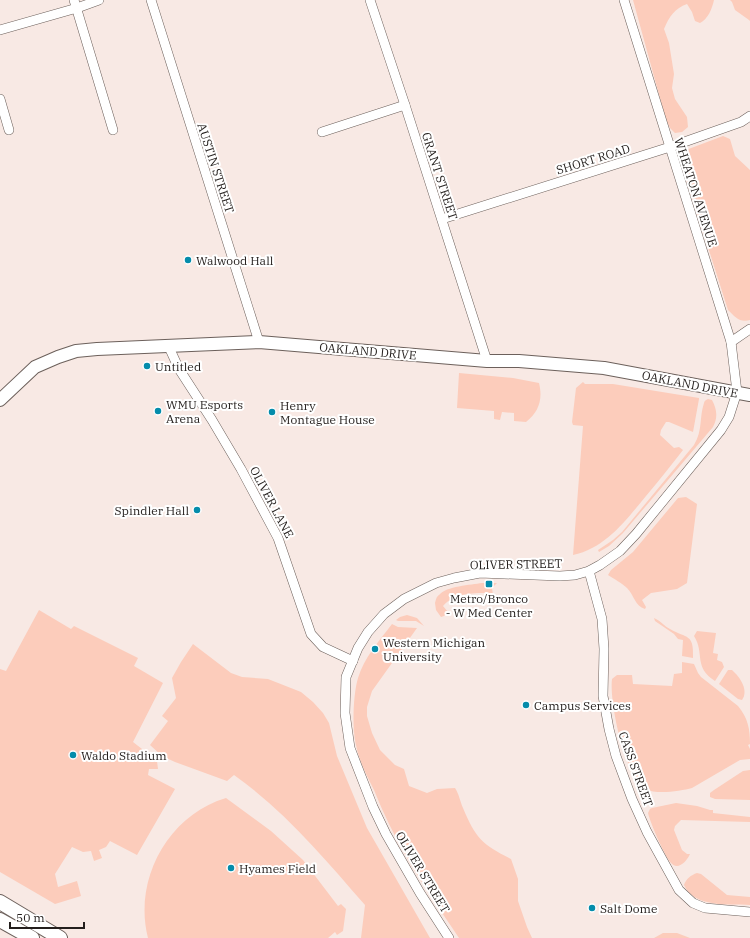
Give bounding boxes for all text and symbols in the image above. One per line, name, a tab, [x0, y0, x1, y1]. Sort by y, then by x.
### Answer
street label: AUSTIN STREET	[194, 121, 238, 215]
street label: GRANT STREET	[419, 130, 461, 222]
street label: WHEATON AVENUE	[671, 136, 721, 248]
street label: SHORT ROAD	[554, 141, 632, 177]
place label: Walwood Hall	[196, 253, 274, 268]
marker: Walwood Hall	[183, 255, 193, 265]
street label: OAKLAND DRIVE	[319, 339, 417, 363]
place label: Untitled	[155, 359, 201, 374]
marker: Untitled	[142, 361, 152, 371]
street label: OAKLAND DRIVE	[641, 367, 739, 401]
place label: WMU Esports Arena	[166, 397, 243, 426]
place label: Henry Montague House	[280, 398, 375, 427]
marker: WMU Esports Arena	[153, 406, 163, 416]
marker: Henry Montague House	[267, 407, 277, 417]
street label: OLIVER LANE	[247, 464, 297, 540]
place label: Spindler Hall	[115, 503, 189, 518]
marker: Spindler Hall	[192, 505, 202, 515]
street label: OLIVER STREET	[470, 556, 562, 572]
marker: Metro/Bronco - W Med Center	[484, 579, 494, 589]
place label: Metro/Bronco - W Med Center	[446, 591, 533, 620]
place label: Western Michigan University	[383, 635, 485, 664]
marker: Western Michigan University	[370, 644, 380, 654]
place label: Campus Services	[534, 698, 631, 713]
marker: Campus Services	[521, 700, 531, 710]
street label: CASS STREET	[615, 729, 657, 809]
place label: Waldo Stadium	[81, 748, 167, 763]
marker: Waldo Stadium	[68, 750, 78, 760]
street label: OLIVER STREET	[393, 829, 453, 916]
place label: Hyames Field	[239, 861, 316, 876]
marker: Hyames Field	[226, 863, 236, 873]
place label: Salt Dome	[600, 901, 657, 916]
marker: Salt Dome	[587, 903, 597, 913]
scale bar	[10, 904, 84, 930]
text: 50 m	[16, 910, 45, 925]

